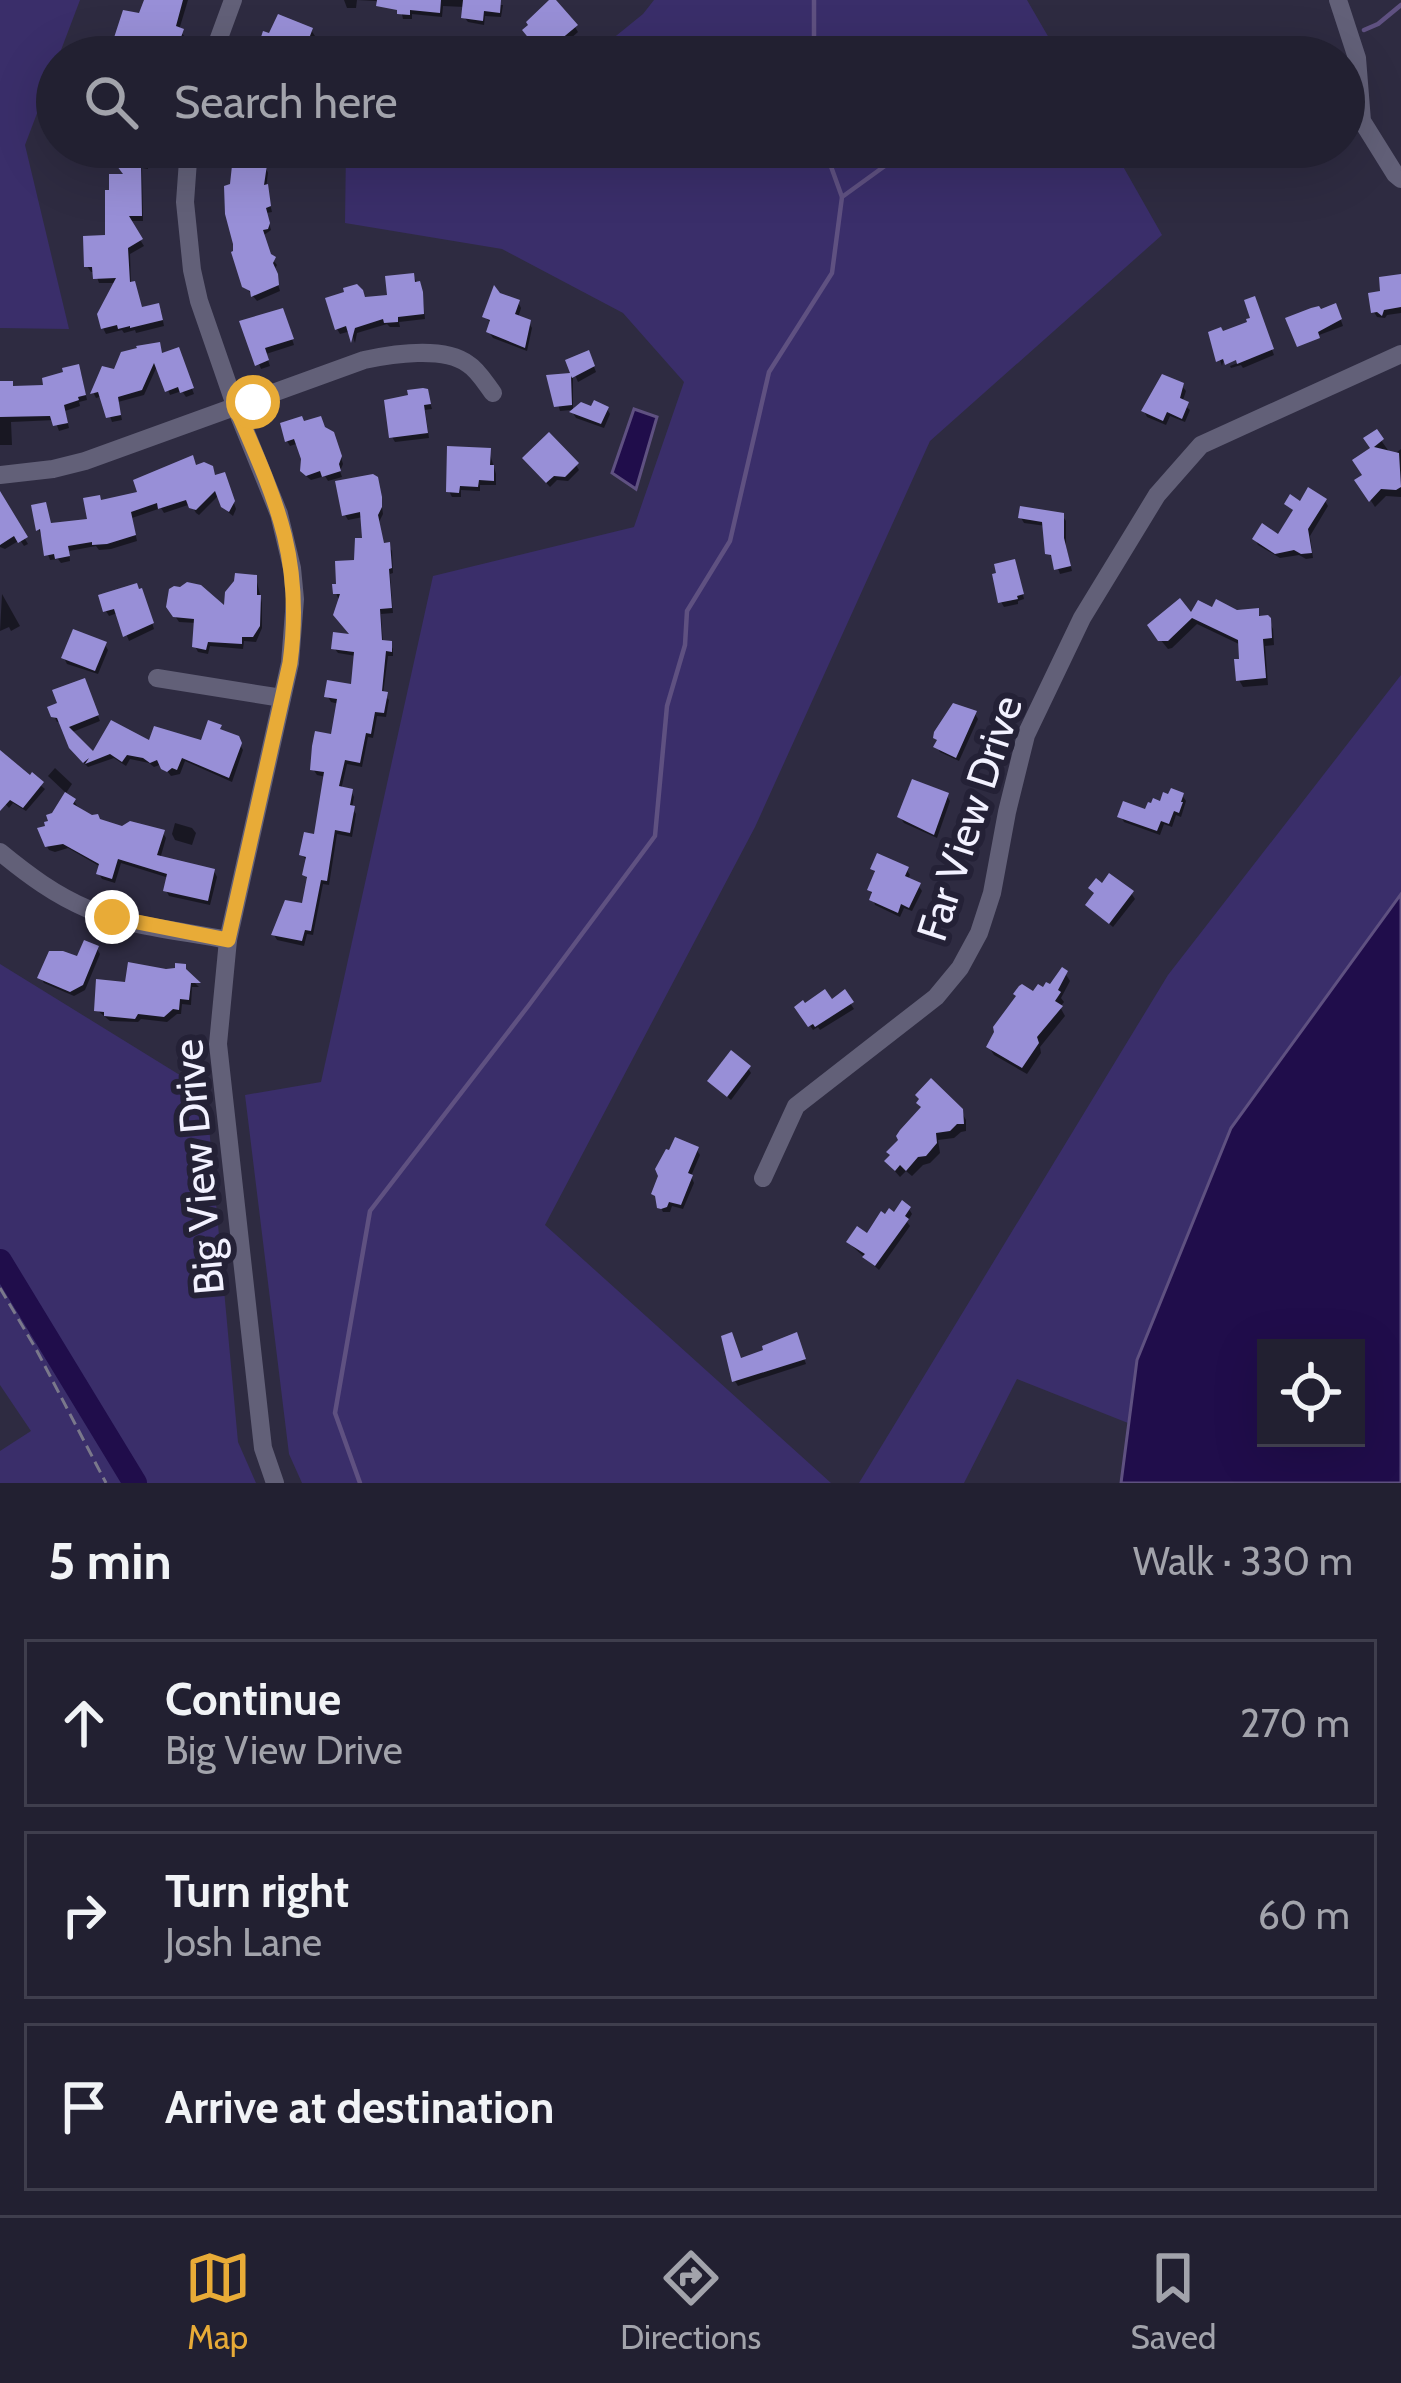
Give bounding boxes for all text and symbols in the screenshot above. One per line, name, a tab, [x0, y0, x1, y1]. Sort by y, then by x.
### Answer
search box	[36, 36, 1365, 168]
icon: search	[78, 69, 144, 135]
text: Search here	[174, 75, 398, 129]
route start	[226, 375, 280, 429]
street label: Far View Drive	[905, 689, 1033, 947]
route end	[85, 890, 139, 944]
street label: Big View Drive	[161, 1037, 235, 1297]
map controls	[1257, 1339, 1365, 1447]
button: locate	[1257, 1339, 1365, 1447]
text: 5 min	[48, 1530, 172, 1592]
text: Walk · 330 m	[1133, 1537, 1353, 1585]
text: Continue	[165, 1672, 341, 1726]
icon: ahead	[51, 1690, 117, 1756]
text: 270 m	[1240, 1699, 1350, 1747]
text: Big View Drive	[165, 1726, 403, 1774]
text: Turn right	[165, 1864, 349, 1918]
icon: right	[51, 1882, 117, 1948]
text: 60 m	[1258, 1891, 1350, 1939]
text: Josh Lane	[165, 1918, 322, 1966]
icon: arrive	[51, 2074, 117, 2140]
text: Arrive at destination	[165, 2080, 554, 2134]
tab: Map	[185, 2245, 251, 2357]
tab: Directions	[620, 2245, 761, 2357]
tab: Saved	[1131, 2245, 1216, 2357]

